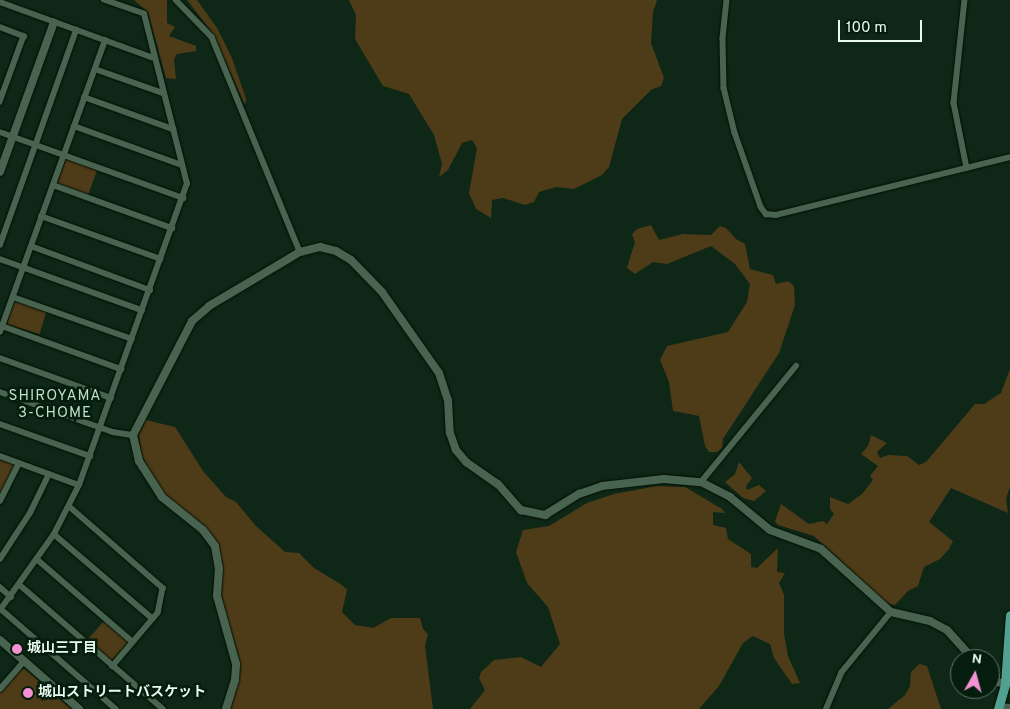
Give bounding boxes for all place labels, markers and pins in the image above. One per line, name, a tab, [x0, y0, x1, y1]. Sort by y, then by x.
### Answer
place label: 城山三丁目	[27, 641, 97, 657]
marker: 城山三丁目	[11, 643, 23, 655]
place label: 城山ストリートバスケット	[38, 685, 206, 701]
marker: 城山ストリートバスケット	[22, 687, 34, 699]

